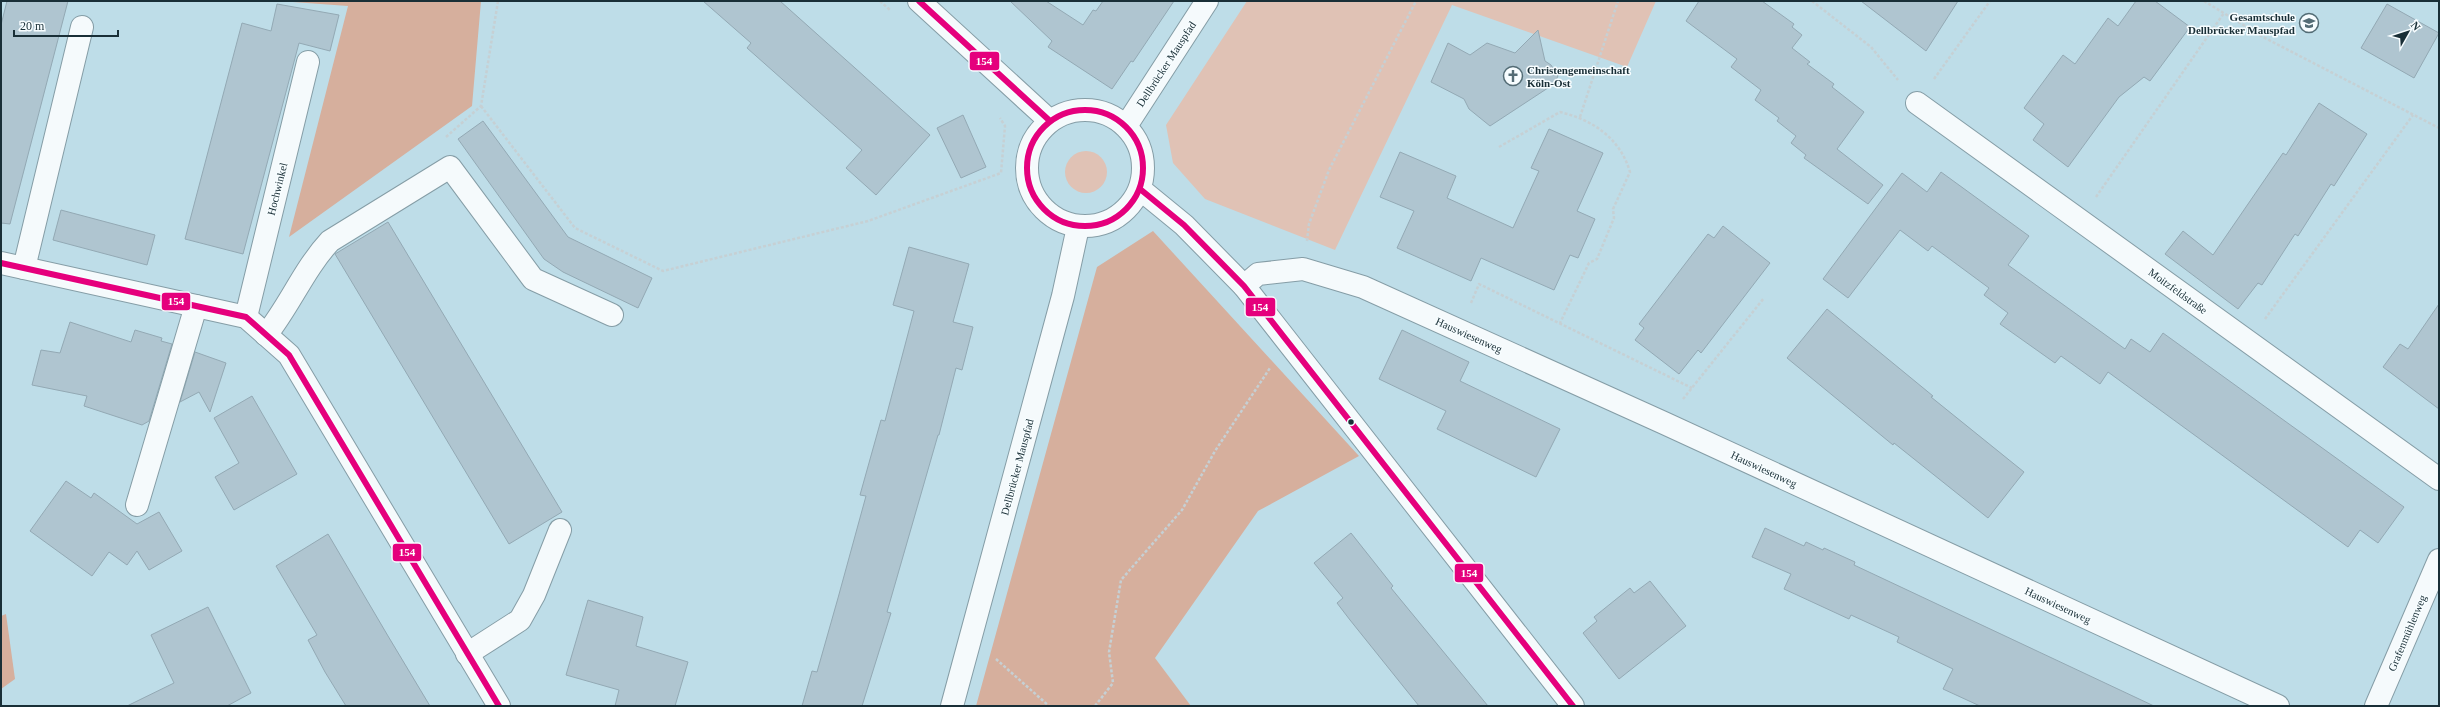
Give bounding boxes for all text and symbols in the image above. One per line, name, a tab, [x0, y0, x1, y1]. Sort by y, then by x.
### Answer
place label: Gesamtschule Dellbrücker Mauspfad	[2188, 11, 2295, 36]
scale bar	[14, 12, 118, 38]
school or university icon: Gesamtschule Dellbrücker Mauspfad	[2298, 12, 2320, 34]
north arrow	[2388, 12, 2428, 52]
text: 20 m	[20, 19, 45, 33]
street label: Dellbrücker Mauspfad	[1134, 19, 1198, 109]
text: N	[2409, 19, 2423, 33]
line badge: 154	[969, 51, 1000, 71]
text: 154	[976, 55, 993, 67]
place label: Christengemeinschaft Köln-Ost	[1527, 64, 1630, 89]
church icon: Christengemeinschaft Köln-Ost	[1502, 65, 1524, 87]
street label: Hochwinkel	[265, 161, 289, 217]
street label: Moitzfeldstraße	[2146, 266, 2210, 316]
line badge: 154	[161, 292, 191, 311]
text: 154	[168, 295, 185, 307]
line badge: 154	[1245, 297, 1276, 317]
text: 154	[1252, 301, 1269, 313]
street label: Hauswiesenweg	[1434, 315, 1505, 355]
street label: Dellbrücker Mauspfad	[998, 417, 1036, 517]
unlabelled marker	[1346, 417, 1356, 427]
street label: Hauswiesenweg	[1729, 448, 1799, 490]
line badge: 154	[392, 543, 422, 562]
text: 154	[399, 546, 416, 558]
line badge: 154	[1454, 563, 1484, 583]
text: 154	[1461, 567, 1478, 579]
street label: Hauswiesenweg	[2023, 584, 2093, 626]
street label: Grafenmühlenweg	[2385, 593, 2429, 673]

